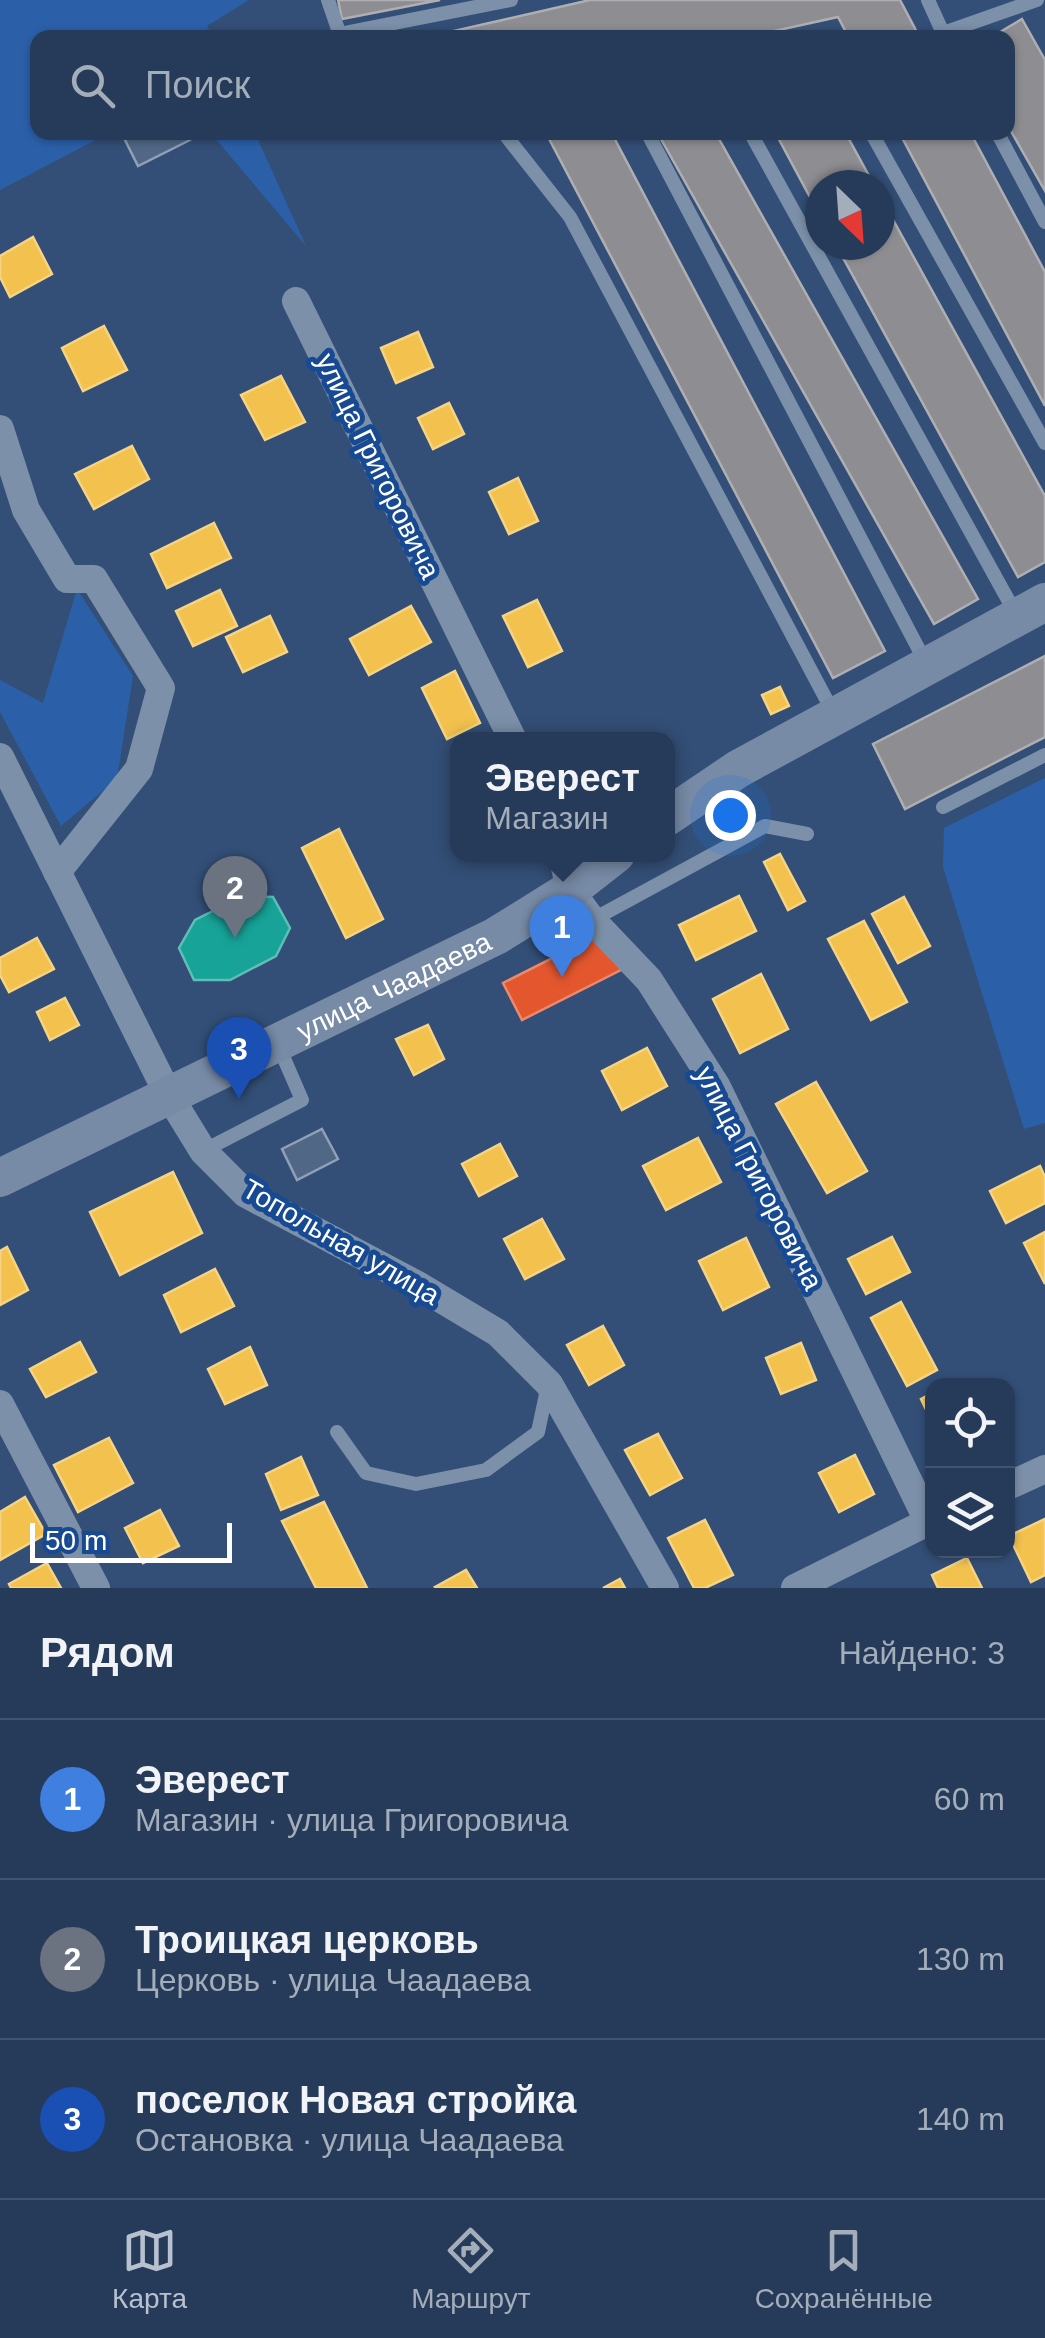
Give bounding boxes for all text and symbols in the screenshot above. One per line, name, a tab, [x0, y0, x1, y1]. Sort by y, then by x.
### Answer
search box	[30, 30, 1015, 140]
icon: search	[65, 58, 120, 113]
text: Поиск	[145, 64, 250, 106]
north arrow	[805, 170, 895, 260]
street label: улица Григоровича	[310, 348, 446, 584]
popup	[450, 732, 675, 862]
text: Эверест	[485, 757, 640, 799]
your location	[705, 790, 756, 841]
text: Магазин	[485, 800, 609, 836]
pin: 2	[202, 856, 268, 938]
pin: 1	[530, 894, 594, 977]
street label: улица Чаадаева	[291, 925, 496, 1046]
pin: 3	[206, 1016, 272, 1099]
street label: улица Григоровича	[689, 1061, 829, 1295]
street label: Топольная улица	[237, 1173, 445, 1311]
map controls	[925, 1378, 1015, 1558]
button: locate	[925, 1378, 1015, 1468]
button: layers	[925, 1468, 1015, 1558]
scale bar	[30, 1518, 232, 1562]
text: 50 m	[45, 1525, 107, 1556]
text: Рядом	[40, 1629, 175, 1676]
text: Найдено: 3	[839, 1635, 1005, 1671]
text: Эверест	[135, 1759, 290, 1801]
text: 1	[64, 1781, 81, 1817]
text: 60 m	[934, 1781, 1005, 1817]
text: Магазин · улица Григоровича	[135, 1802, 569, 1838]
text: Троицкая церковь	[135, 1919, 479, 1961]
text: 2	[64, 1941, 81, 1977]
text: 130 m	[916, 1941, 1005, 1977]
text: Церковь · улица Чаадаева	[135, 1962, 531, 1998]
text: поселок Новая стройка	[135, 2079, 576, 2121]
text: 3	[64, 2101, 81, 2137]
text: 140 m	[916, 2101, 1005, 2137]
text: Остановка · улица Чаадаева	[135, 2122, 564, 2158]
tab: Карта	[112, 2223, 187, 2315]
tab: Маршрут	[411, 2223, 530, 2315]
tab: Сохранённые	[755, 2223, 933, 2315]

